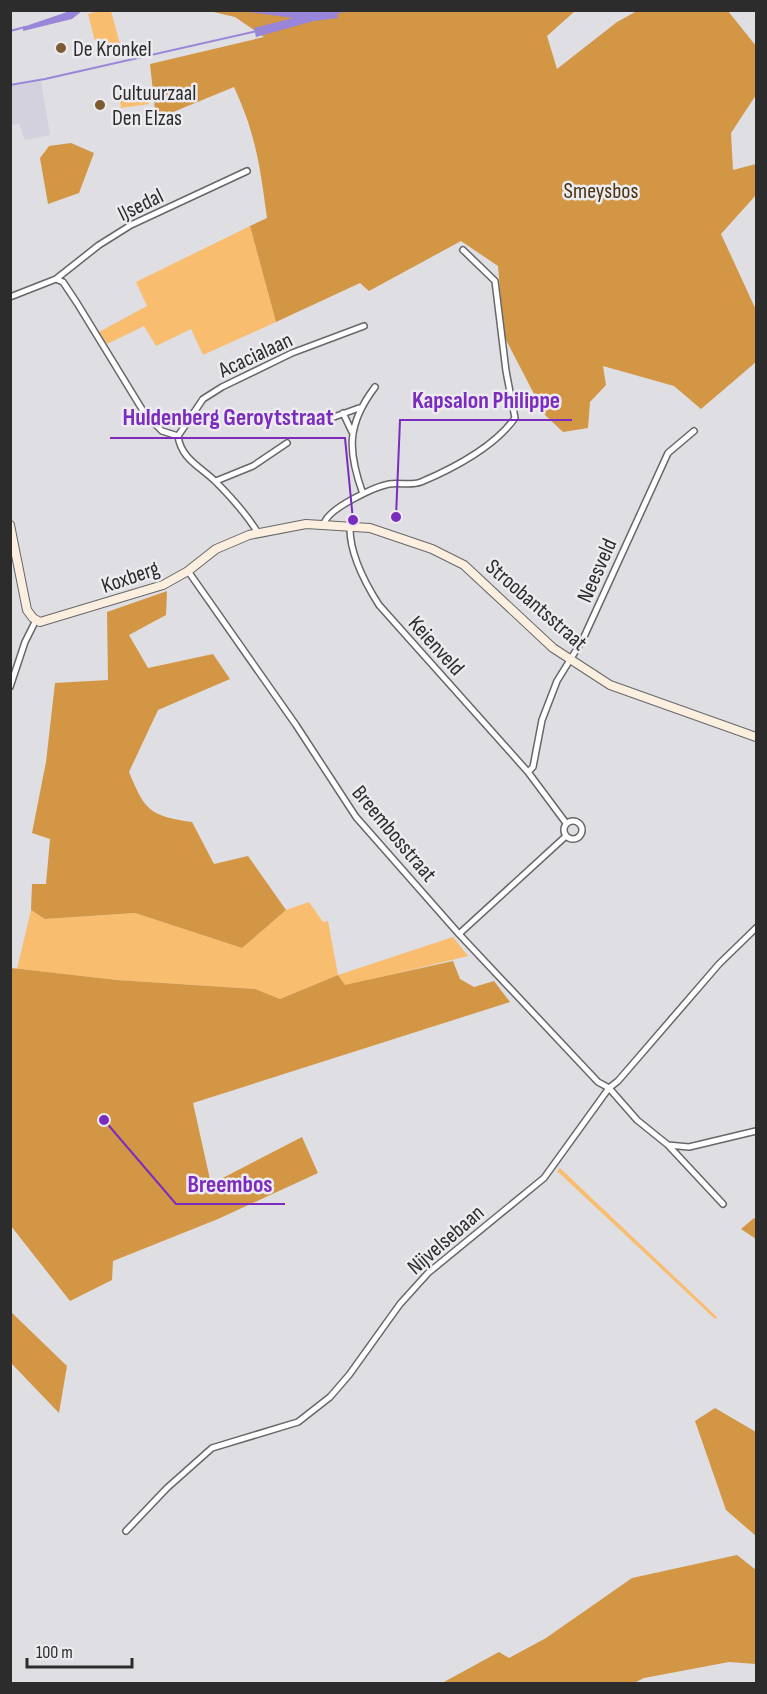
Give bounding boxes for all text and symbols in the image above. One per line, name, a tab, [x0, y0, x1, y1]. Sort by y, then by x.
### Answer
place label: De Kronkel	[73, 36, 152, 63]
marker: De Kronkel	[54, 41, 68, 55]
place label: Cultuurzaal Den Elzas	[112, 80, 196, 132]
marker: Cultuurzaal Den Elzas	[93, 98, 107, 112]
park label: Smeysbos	[564, 178, 638, 205]
street label: IJsedal	[113, 183, 168, 228]
street label: Acacialaan	[213, 327, 297, 385]
callout: Kapsalon Philippe	[400, 378, 572, 420]
text: Kapsalon Philippe	[412, 386, 560, 415]
callout: Huldenberg Geroytstraat	[110, 396, 345, 438]
text: Huldenberg Geroytstraat	[122, 403, 334, 432]
street label: Neesveld	[571, 534, 623, 607]
street label: Stroobantsstraat	[480, 554, 593, 657]
street label: Koxberg	[98, 555, 163, 600]
street label: Keienveld	[402, 611, 470, 681]
street label: Breembosstraat	[346, 780, 442, 888]
callout: Breembos	[176, 1162, 285, 1204]
text: Breembos	[187, 1170, 273, 1199]
street label: Nijvelsebaan	[402, 1200, 490, 1281]
scale bar	[27, 1631, 132, 1669]
text: 100 m	[36, 1642, 73, 1663]

